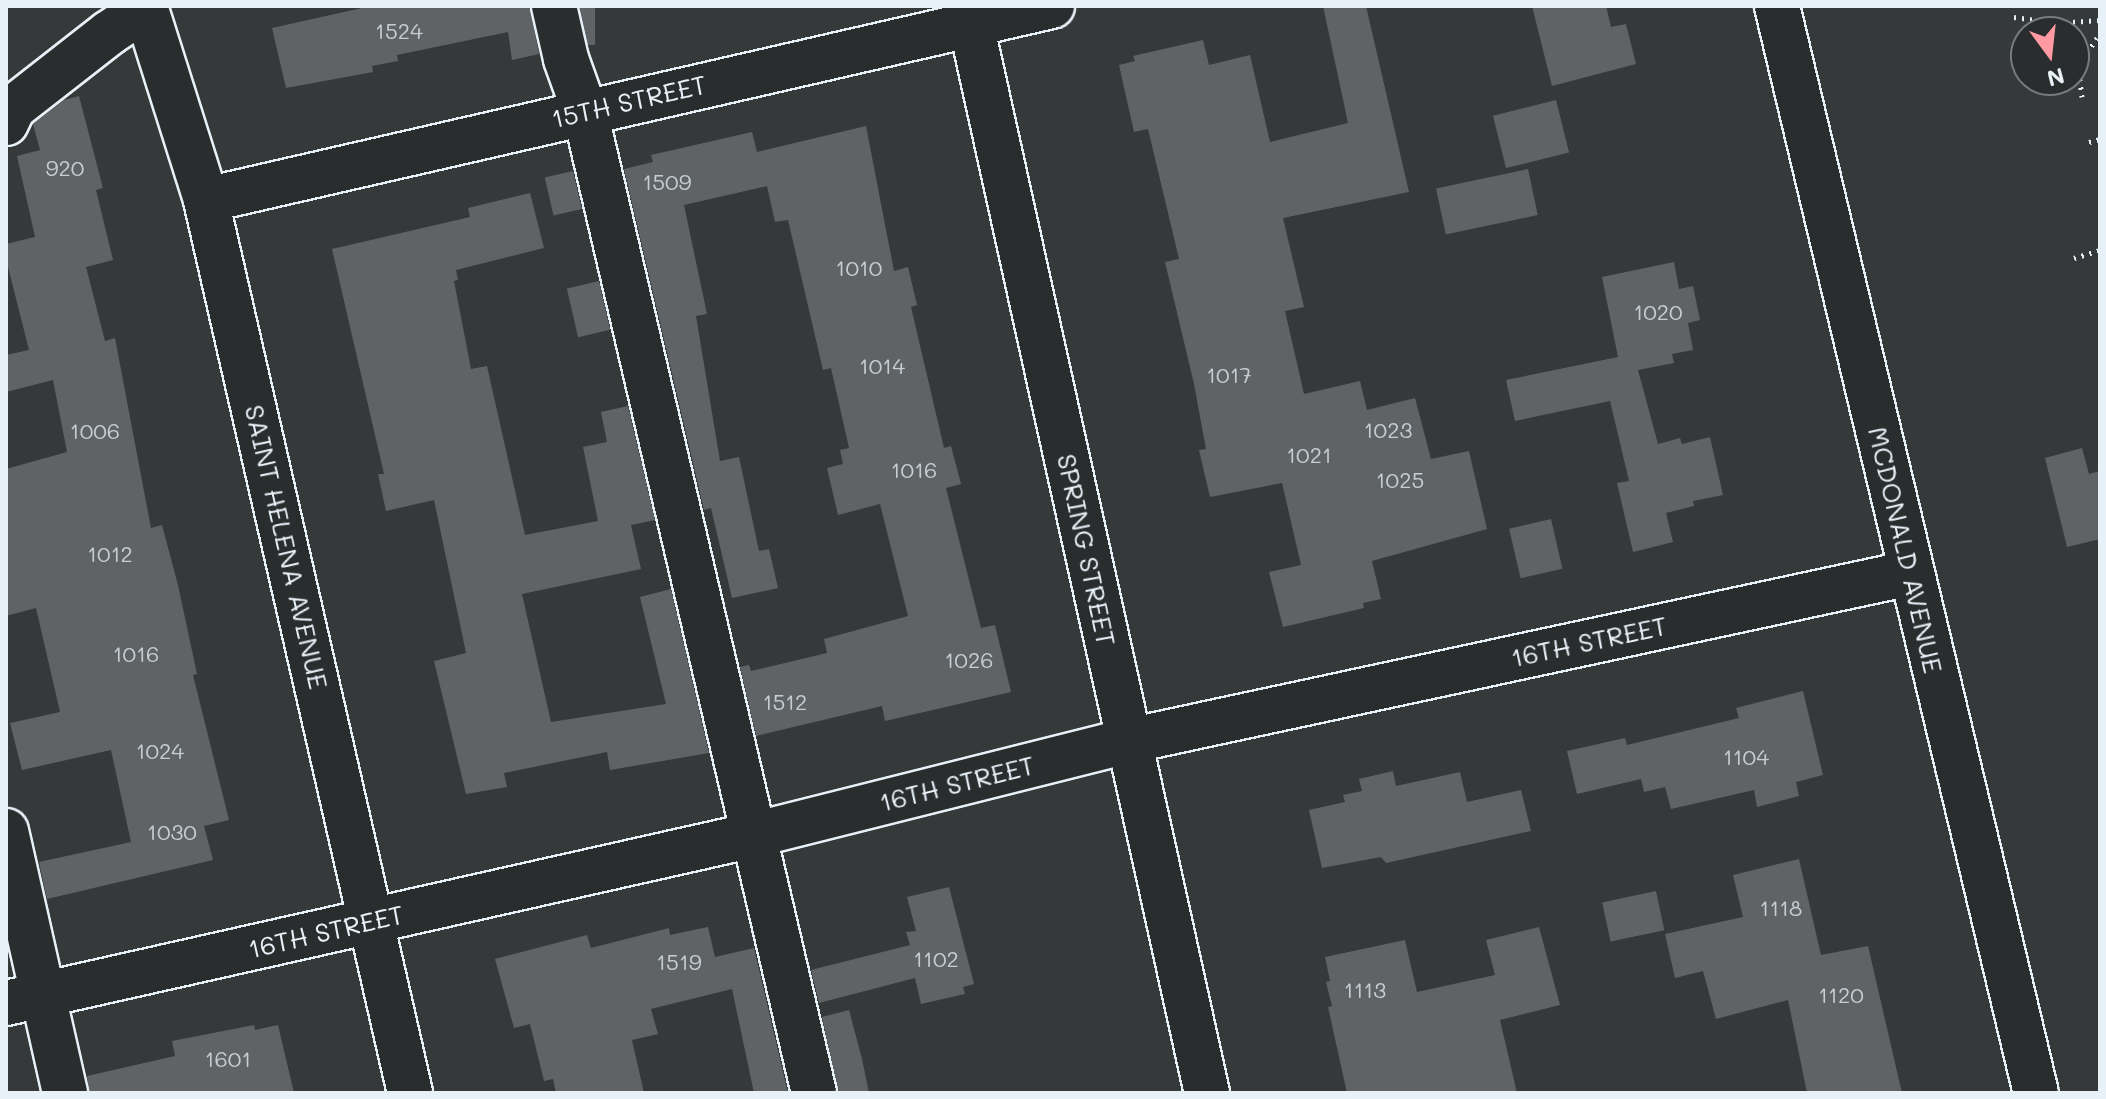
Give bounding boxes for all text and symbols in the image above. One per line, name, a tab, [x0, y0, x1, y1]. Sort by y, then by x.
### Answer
north arrow	[2010, 16, 2090, 96]
house number: 1524	[375, 18, 423, 44]
text: N	[2044, 62, 2068, 94]
street label: 15TH STREET	[548, 69, 710, 135]
house number: 920	[46, 155, 84, 181]
house number: 1509	[642, 169, 692, 195]
house number: 1010	[836, 255, 882, 281]
house number: 1020	[1633, 299, 1683, 325]
house number: 1014	[859, 353, 905, 379]
house number: 1017	[1206, 362, 1252, 388]
street label: SAINT HELENA AVENUE	[238, 402, 334, 692]
house number: 1023	[1364, 417, 1412, 443]
house number: 1006	[70, 418, 120, 444]
street label: MCDONALD AVENUE	[1861, 424, 1949, 676]
house number: 1021	[1286, 442, 1332, 468]
street label: SPRING STREET	[1050, 451, 1122, 649]
house number: 1016	[891, 457, 937, 483]
house number: 1025	[1376, 467, 1424, 493]
house number: 1012	[87, 541, 133, 567]
street label: 16TH STREET	[1508, 610, 1670, 674]
house number: 1016	[113, 641, 159, 667]
house number: 1026	[945, 647, 993, 673]
house number: 1512	[763, 689, 807, 715]
house number: 1024	[136, 738, 184, 764]
house number: 1104	[1723, 744, 1769, 770]
street label: 16TH STREET	[876, 750, 1038, 818]
house number: 1030	[147, 819, 197, 845]
house number: 1118	[1760, 895, 1802, 921]
street label: 16TH STREET	[245, 899, 407, 965]
house number: 1102	[913, 946, 959, 972]
house number: 1519	[656, 949, 702, 975]
house number: 1113	[1344, 977, 1386, 1003]
house number: 1120	[1818, 982, 1864, 1008]
house number: 1601	[205, 1046, 251, 1072]

